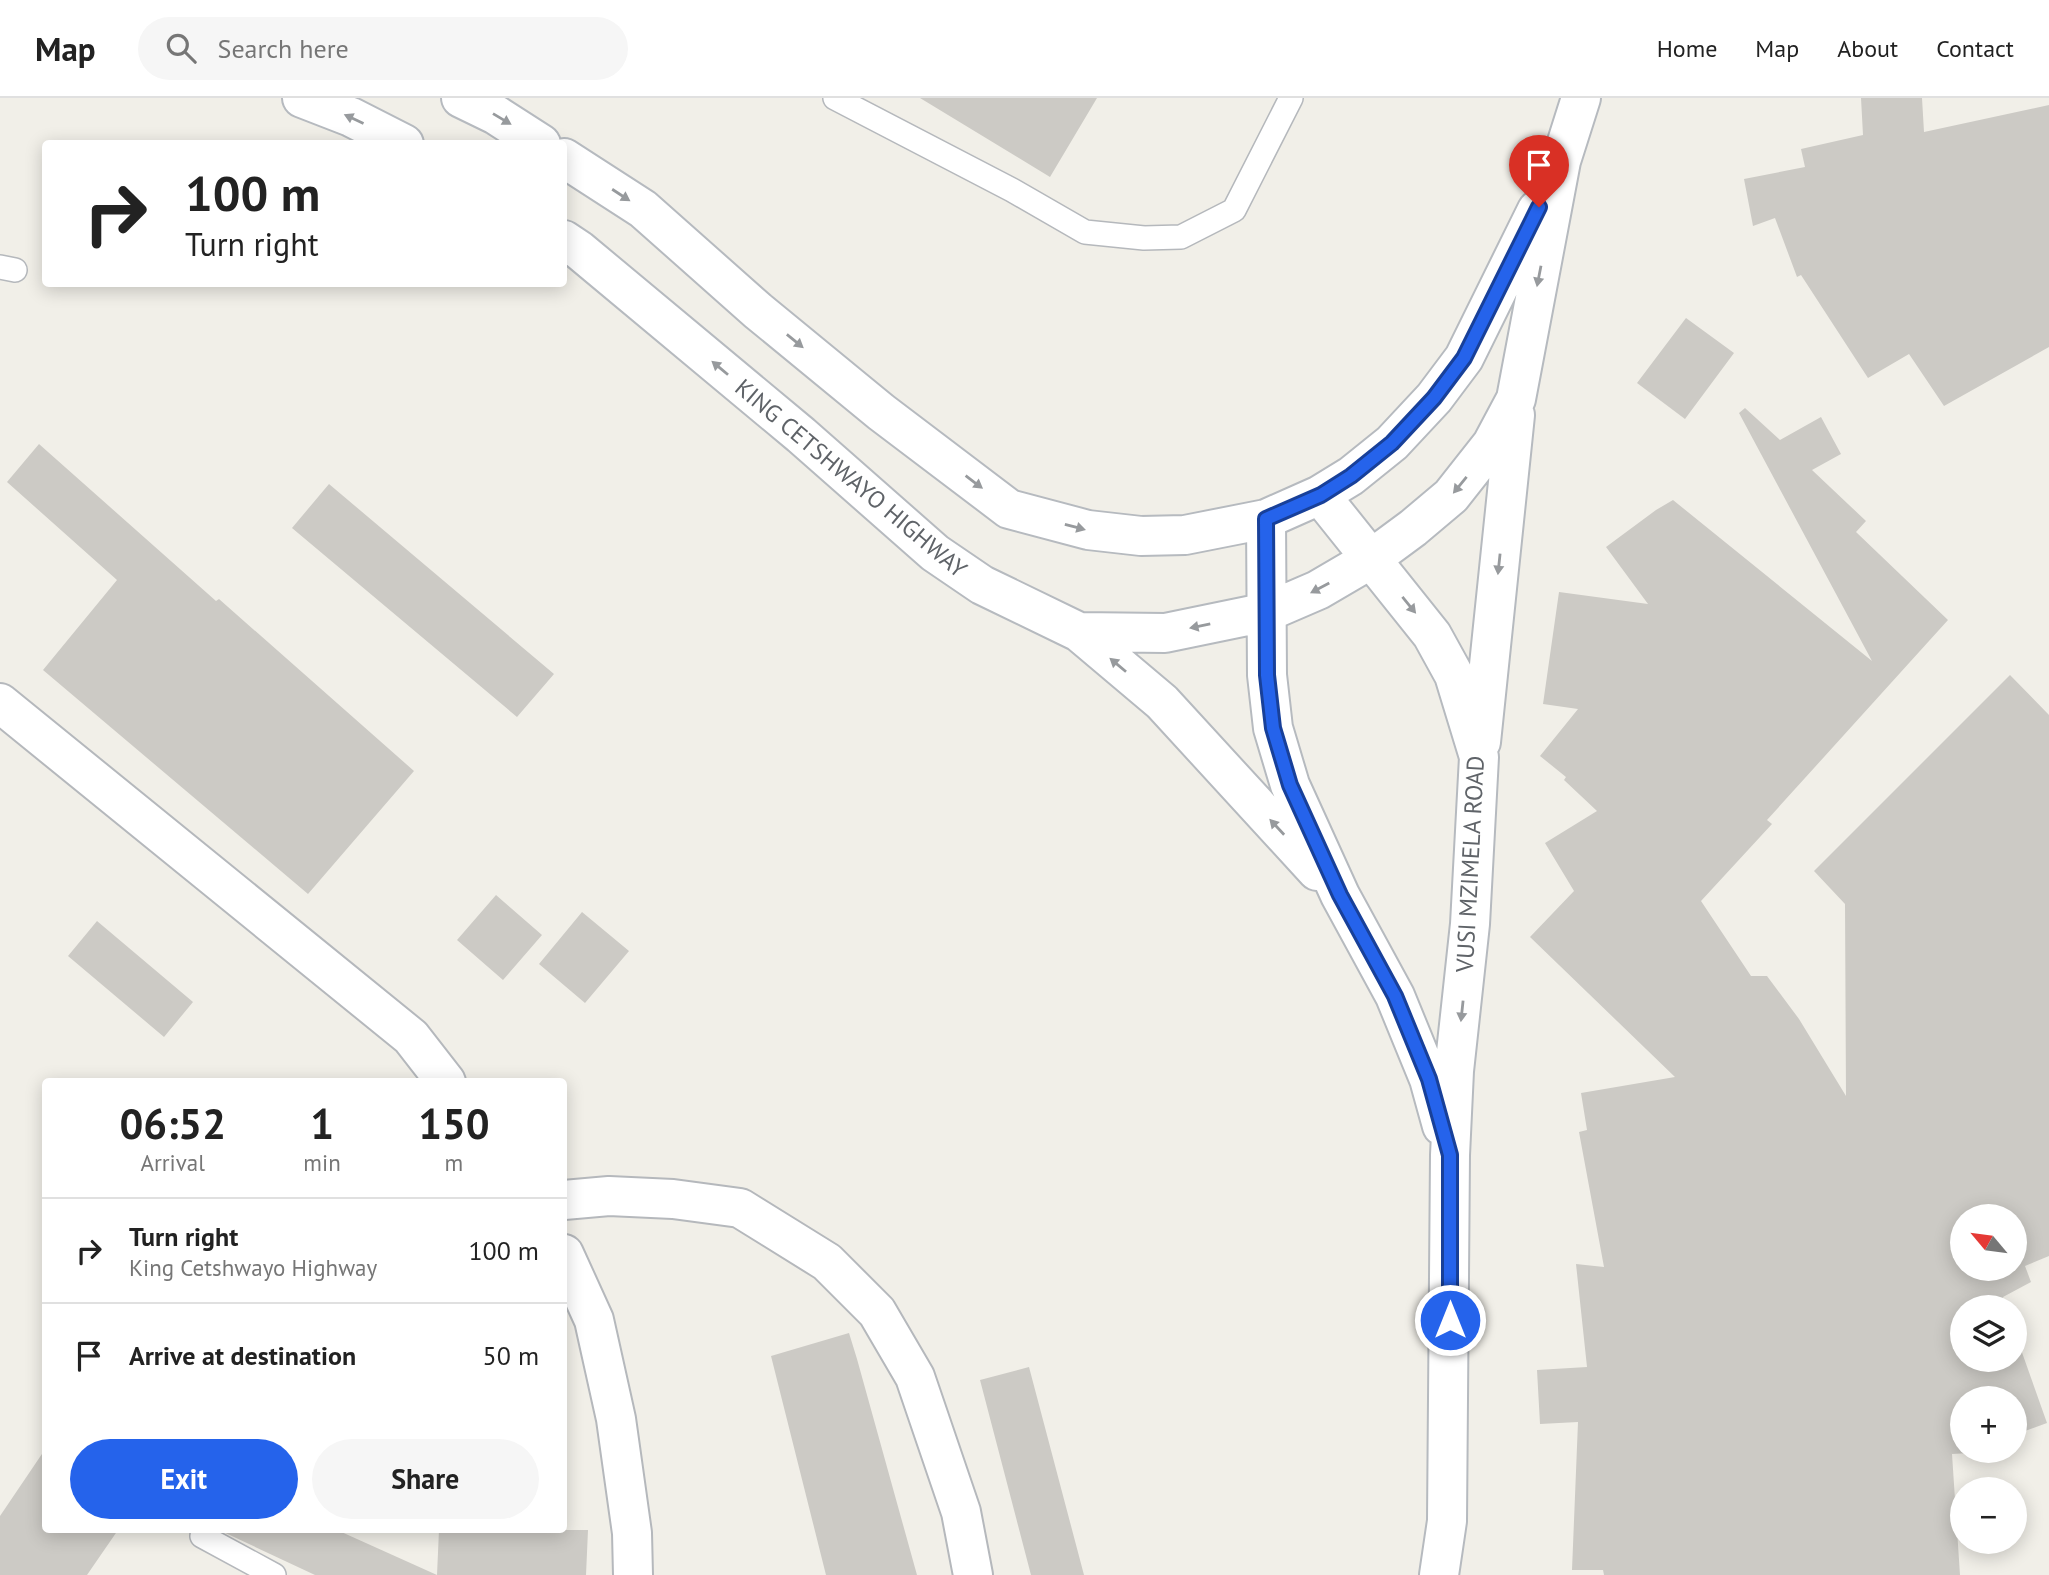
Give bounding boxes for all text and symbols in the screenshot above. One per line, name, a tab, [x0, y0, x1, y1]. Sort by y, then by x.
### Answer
search box	[138, 17, 628, 80]
text: Map	[35, 27, 96, 70]
icon: search	[162, 29, 200, 67]
text: Search here	[218, 32, 349, 65]
text: Home	[1657, 33, 1717, 64]
text: Map	[1755, 33, 1799, 64]
text: About	[1837, 33, 1898, 64]
text: Contact	[1936, 33, 2014, 64]
one-way arrow	[492, 112, 512, 125]
one-way arrow	[344, 113, 364, 125]
pin	[1509, 135, 1569, 207]
icon: arrive	[1520, 146, 1558, 184]
text: 100 m	[185, 161, 320, 225]
icon: right	[70, 168, 161, 259]
one-way arrow	[612, 188, 630, 202]
text: Turn right	[185, 223, 319, 265]
one-way arrow	[1533, 265, 1544, 287]
one-way arrow	[786, 333, 803, 348]
one-way arrow	[712, 361, 729, 376]
street label: KING CETSHWAYO HIGHWAY	[729, 372, 974, 585]
one-way arrow	[964, 474, 982, 489]
one-way arrow	[1453, 476, 1468, 493]
one-way arrow	[1065, 522, 1086, 532]
one-way arrow	[1494, 554, 1505, 576]
one-way arrow	[1310, 581, 1330, 593]
one-way arrow	[1401, 597, 1416, 614]
one-way arrow	[1189, 620, 1211, 631]
one-way arrow	[1110, 658, 1127, 673]
street label: VUSI MZIMELA ROAD	[1449, 755, 1491, 974]
one-way arrow	[1270, 819, 1286, 836]
one-way arrow	[1456, 1000, 1467, 1022]
text: 06:52	[119, 1096, 226, 1151]
text: 1	[310, 1096, 334, 1151]
text: 150	[418, 1096, 490, 1151]
text: Arrival	[140, 1148, 205, 1177]
text: min	[303, 1148, 341, 1177]
text: m	[445, 1148, 463, 1177]
north arrow	[1950, 1204, 2026, 1281]
map controls	[1950, 1204, 2027, 1554]
text: Turn right	[129, 1220, 238, 1253]
icon: right	[70, 1232, 108, 1270]
text: 100 m	[468, 1234, 539, 1267]
text: King Cetshwayo Highway	[129, 1253, 377, 1282]
position arrow	[1413, 1283, 1487, 1357]
button: layers	[1950, 1295, 2027, 1372]
icon: arrive	[70, 1337, 108, 1375]
text: Arrive at destination	[129, 1339, 356, 1372]
text: 50 m	[483, 1339, 539, 1372]
button: +	[1950, 1386, 2027, 1463]
button: Exit	[70, 1439, 298, 1519]
button: Share	[312, 1439, 539, 1519]
button: −	[1950, 1477, 2027, 1554]

